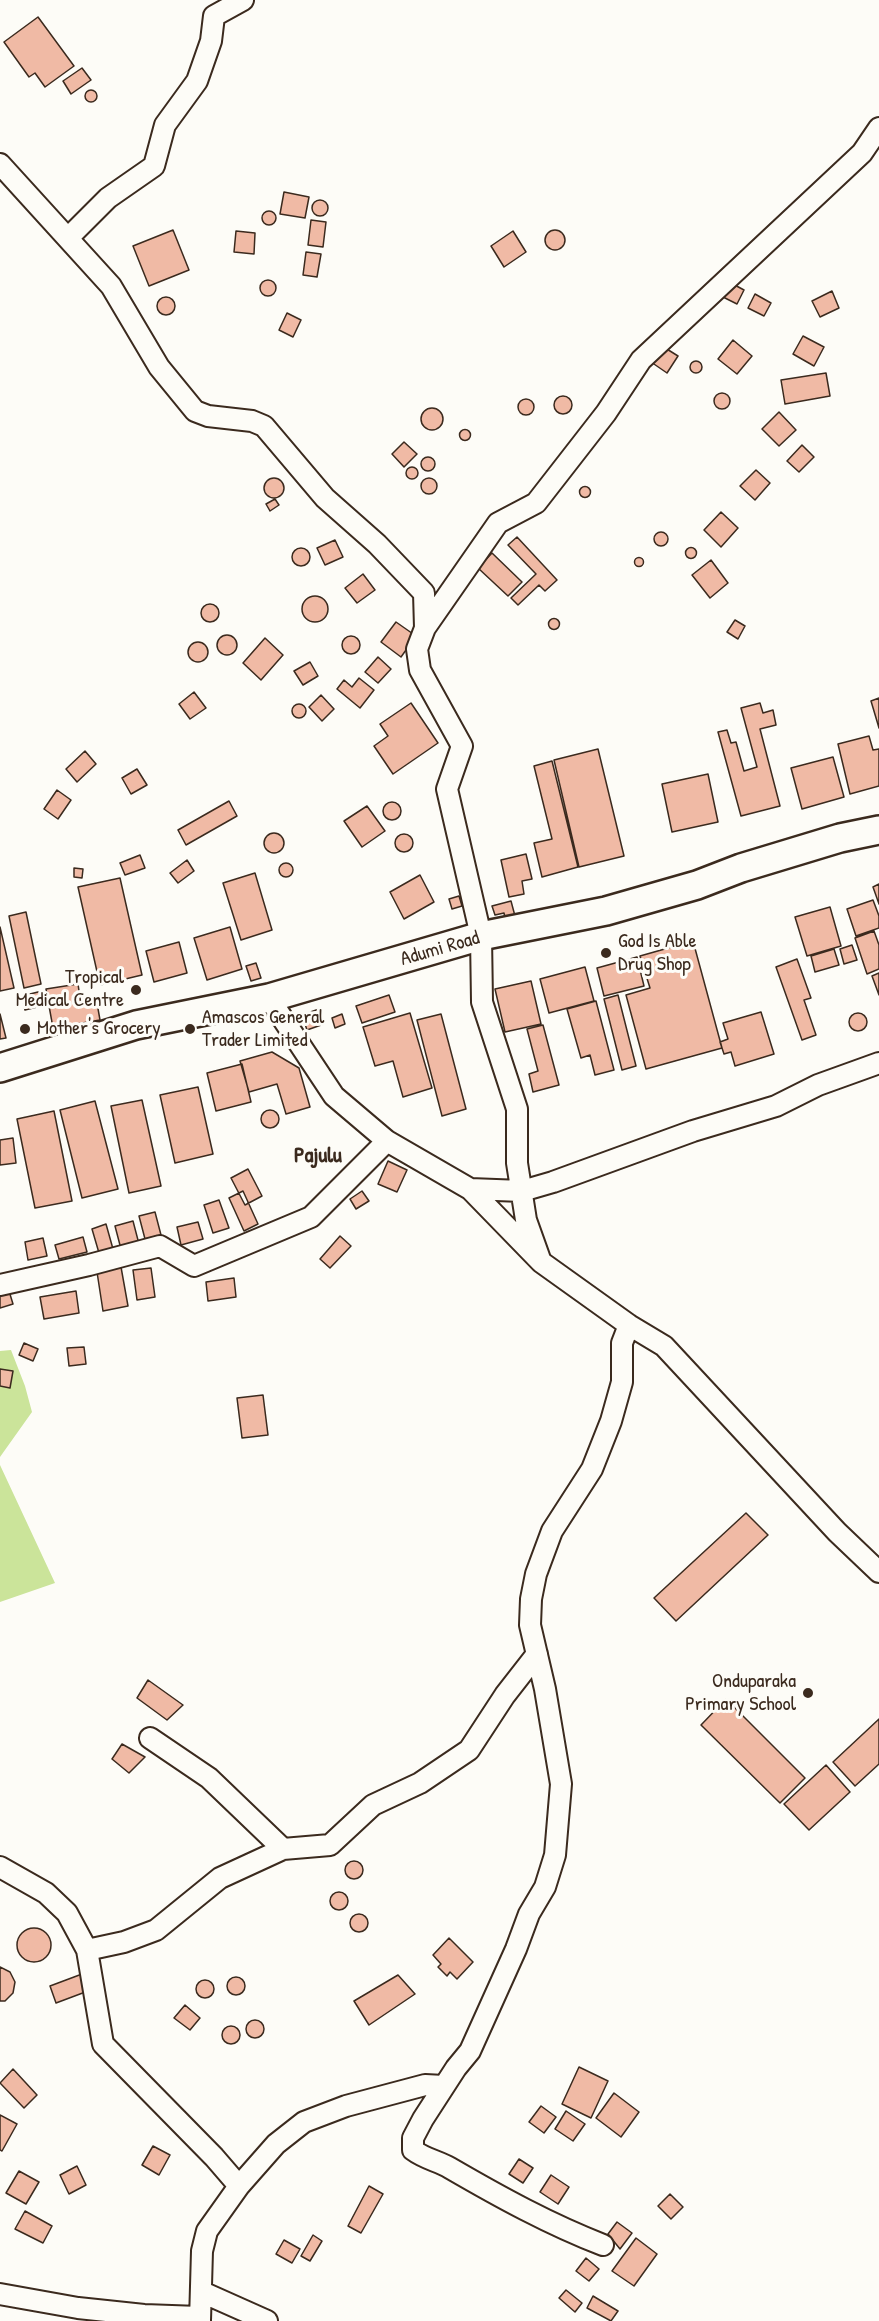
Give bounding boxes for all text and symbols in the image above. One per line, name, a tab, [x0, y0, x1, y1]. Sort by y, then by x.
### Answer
street label: Adumi Road	[398, 926, 482, 972]
place label: God Is Able Drug Shop	[618, 930, 696, 977]
marker: God Is Able Drug Shop	[599, 946, 613, 960]
place label: Tropical Medical Centre	[16, 966, 124, 1013]
marker: Tropical Medical Centre	[129, 983, 143, 997]
place label: Amascos General Trader Limited	[202, 1006, 324, 1053]
place label: Mother's Grocery	[37, 1017, 161, 1041]
marker: Mother's Grocery	[18, 1022, 32, 1036]
marker: Amascos General Trader Limited	[183, 1022, 197, 1036]
district label: Pajulu	[294, 1143, 342, 1169]
place label: Onduparaka Primary School	[685, 1670, 796, 1717]
marker: Onduparaka Primary School	[801, 1686, 815, 1700]

